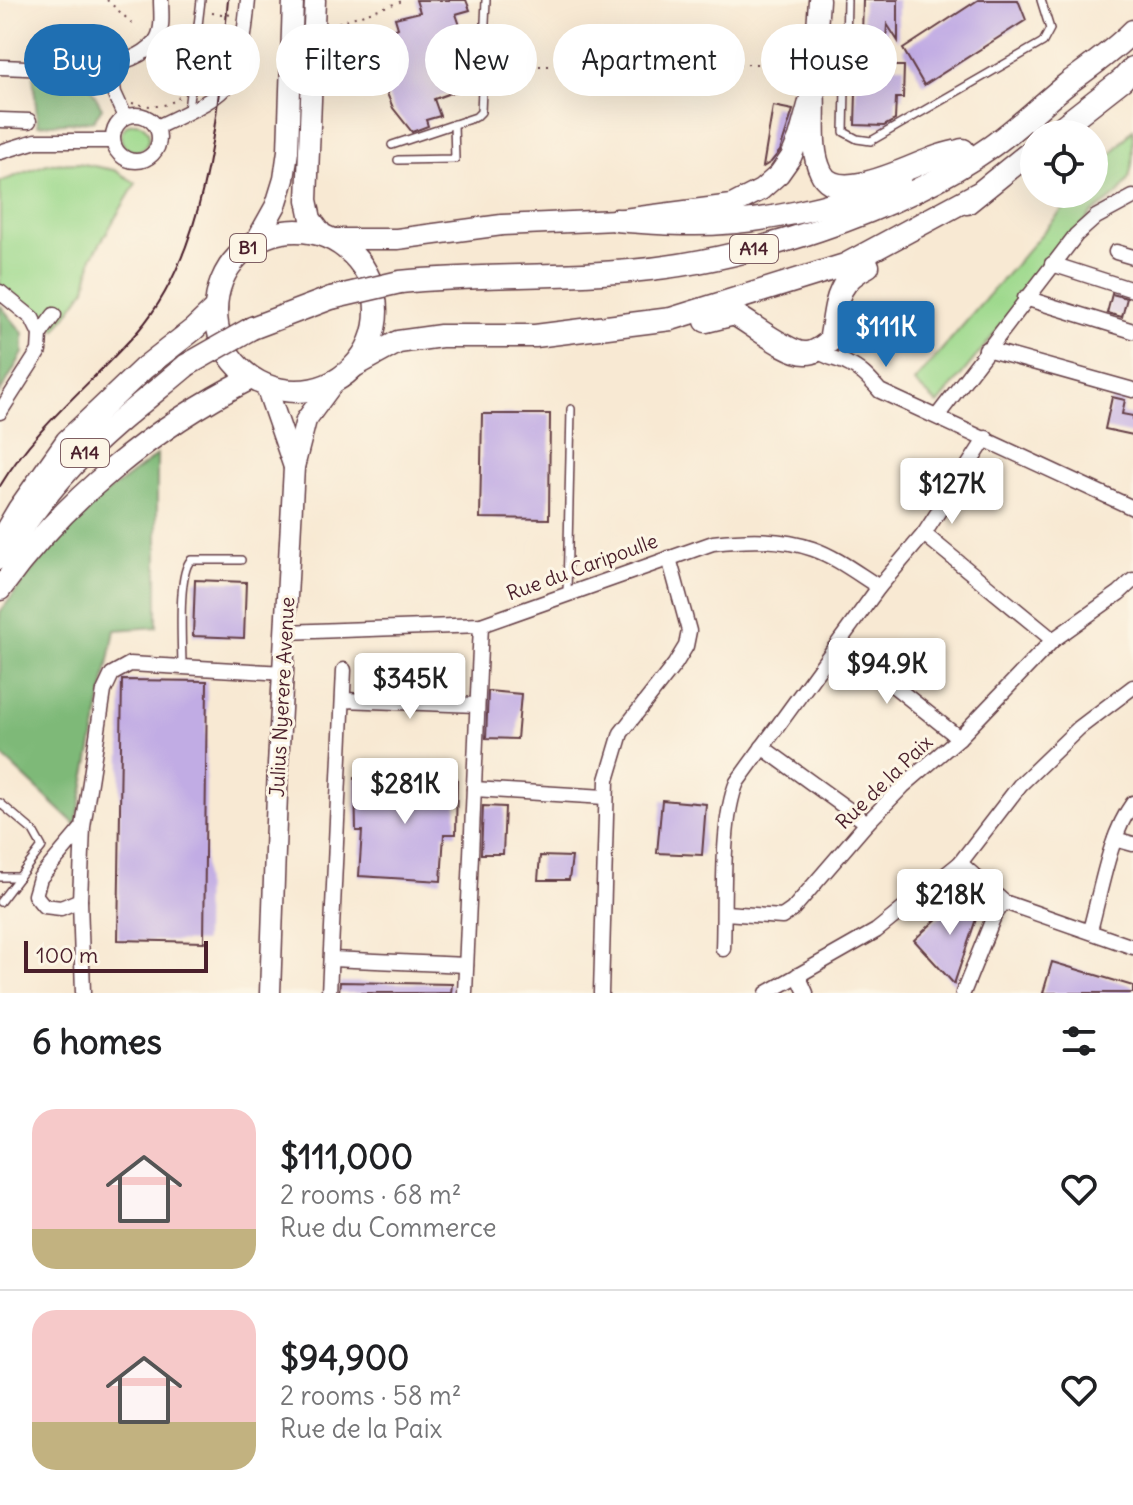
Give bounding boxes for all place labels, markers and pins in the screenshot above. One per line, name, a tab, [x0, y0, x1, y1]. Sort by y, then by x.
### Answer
pin: $111K	[830, 301, 942, 369]
pin: $127K	[896, 458, 1008, 526]
pin: $94.9K	[822, 638, 952, 706]
pin: $345K	[354, 653, 466, 721]
pin: $281K	[349, 758, 461, 826]
pin: $218K	[894, 869, 1006, 937]

